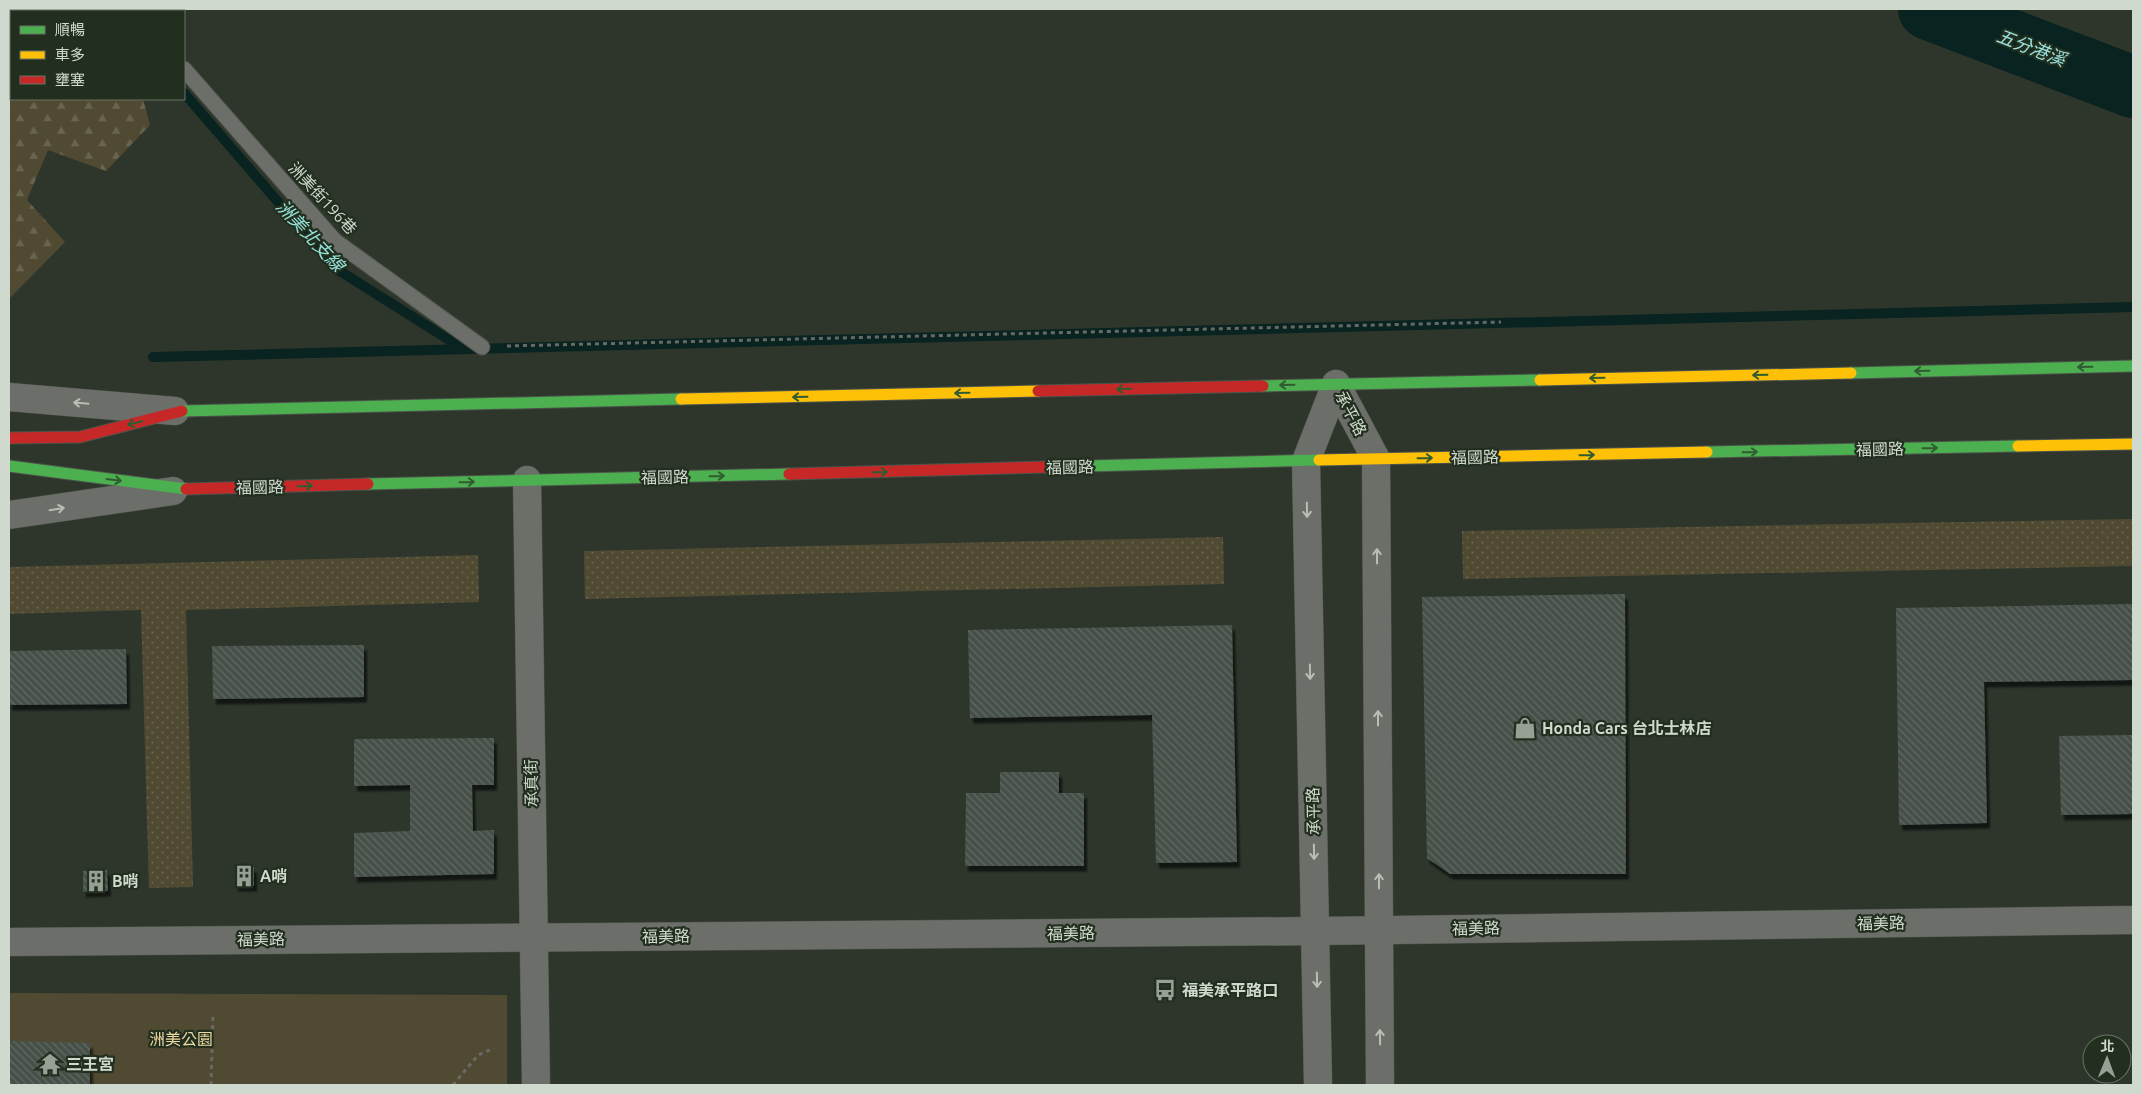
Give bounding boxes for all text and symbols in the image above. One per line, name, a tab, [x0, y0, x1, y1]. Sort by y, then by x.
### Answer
legend	[10, 10, 185, 100]
text: 順暢	[55, 21, 85, 38]
water label: 五分港溪	[1994, 25, 2071, 70]
text: 車多	[55, 46, 85, 63]
text: 壅塞	[55, 71, 85, 88]
street label: 洲美街196巷	[285, 159, 361, 237]
water label: 洲美北支線	[273, 196, 350, 277]
one-way arrow	[2077, 363, 2093, 372]
one-way arrow	[1914, 366, 1930, 376]
one-way arrow	[1752, 370, 1768, 379]
one-way arrow	[1589, 373, 1606, 383]
one-way arrow	[1279, 380, 1296, 390]
one-way arrow	[1117, 384, 1133, 394]
one-way arrow	[954, 388, 970, 398]
street label: 承平路	[1332, 388, 1370, 438]
one-way arrow	[792, 392, 808, 402]
one-way arrow	[73, 398, 89, 407]
one-way arrow	[127, 419, 143, 429]
street label: 福國路	[1856, 440, 1904, 458]
one-way arrow	[1921, 443, 1937, 453]
one-way arrow	[1741, 447, 1757, 457]
street label: 福國路	[1451, 448, 1499, 466]
one-way arrow	[1578, 450, 1595, 460]
one-way arrow	[1416, 454, 1432, 463]
street label: 福國路	[1046, 458, 1094, 476]
one-way arrow	[872, 467, 888, 476]
street label: 福國路	[641, 468, 689, 486]
one-way arrow	[709, 471, 725, 481]
one-way arrow	[106, 475, 122, 485]
one-way arrow	[459, 477, 475, 487]
street label: 福國路	[236, 478, 284, 496]
one-way arrow	[296, 481, 313, 491]
one-way arrow	[1302, 502, 1312, 518]
one-way arrow	[49, 504, 65, 514]
one-way arrow	[1372, 548, 1382, 564]
one-way arrow	[1305, 664, 1315, 680]
one-way arrow	[1373, 711, 1383, 727]
shop icon: Honda Cars 台北士林店	[1512, 715, 1538, 741]
place label: Honda Cars 台北士林店	[1542, 719, 1712, 737]
street label: 承真街	[522, 759, 540, 807]
street label: 承平路	[1304, 787, 1322, 835]
one-way arrow	[1309, 844, 1319, 860]
building icon: A哨	[231, 863, 257, 889]
place label: A哨	[260, 867, 287, 885]
building icon: B哨	[83, 868, 109, 894]
place label: B哨	[112, 872, 139, 890]
one-way arrow	[1374, 873, 1384, 890]
street label: 福美路	[1857, 914, 1905, 932]
street label: 福美路	[1452, 919, 1500, 937]
street label: 福美路	[1047, 924, 1095, 942]
street label: 福美路	[642, 927, 690, 945]
street label: 福美路	[237, 930, 285, 948]
one-way arrow	[1312, 971, 1321, 987]
bus stop icon: 福美承平路口	[1152, 977, 1178, 1003]
place label: 福美承平路口	[1182, 981, 1278, 999]
one-way arrow	[1375, 1029, 1385, 1045]
park label: 洲美公園	[149, 1030, 213, 1048]
north arrow	[2082, 1034, 2132, 1084]
text: 北	[2100, 1038, 2114, 1054]
temple icon: 三王宮	[37, 1051, 63, 1077]
place label: 三王宮	[66, 1055, 114, 1073]

